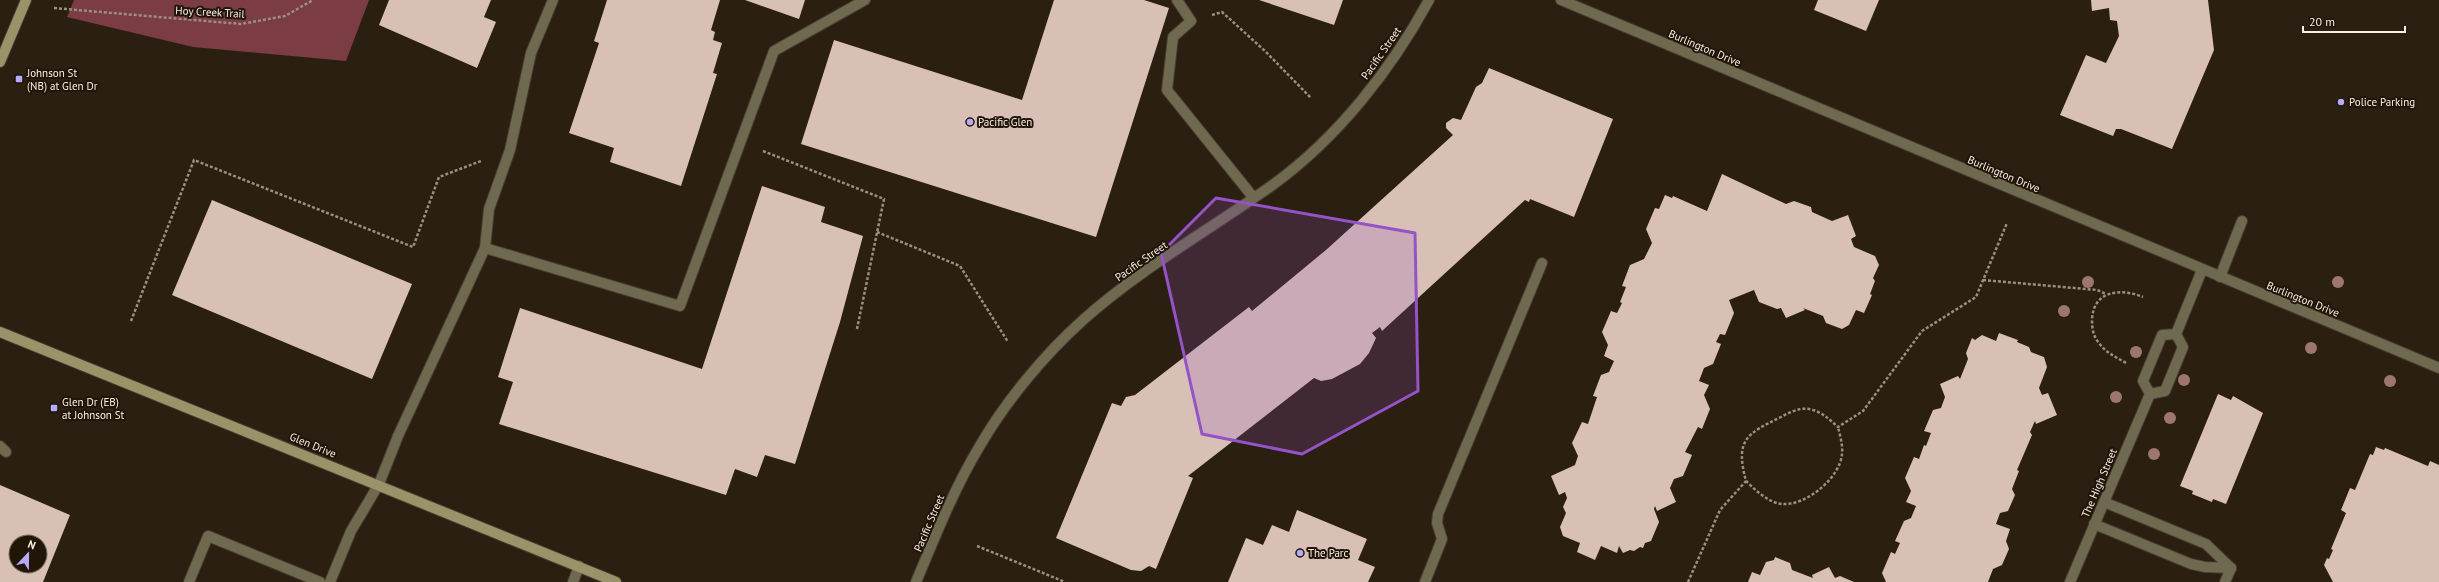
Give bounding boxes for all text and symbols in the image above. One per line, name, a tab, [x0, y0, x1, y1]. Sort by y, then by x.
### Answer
street label: Hoy Creek Trail	[175, 3, 246, 21]
scale bar	[2303, 8, 2405, 34]
text: 20 m	[2309, 14, 2335, 29]
street label: Pacific Street	[1358, 24, 1404, 82]
street label: Burlington Drive	[1667, 26, 1744, 70]
place label: Johnson St (NB) at Glen Dr	[26, 66, 98, 93]
marker: Johnson St (NB) at Glen Dr	[14, 74, 24, 84]
place label: Police Parking	[2349, 95, 2415, 109]
marker: Police Parking	[2336, 97, 2346, 107]
place label: Pacific Glen	[978, 115, 1032, 129]
marker: Pacific Glen	[965, 117, 975, 127]
street label: Burlington Drive	[1966, 152, 2043, 196]
street label: Pacific Street	[1112, 238, 1170, 284]
street label: Burlington Drive	[2265, 278, 2342, 320]
place label: Glen Dr (EB) at Johnson St	[62, 395, 125, 422]
marker: Glen Dr (EB) at Johnson St	[49, 403, 59, 413]
street label: Glen Drive	[288, 429, 339, 461]
street label: The High Street	[2078, 446, 2120, 520]
street label: Pacific Street	[911, 492, 947, 554]
north arrow	[8, 534, 48, 574]
text: N	[26, 537, 38, 553]
place label: The Parc	[1308, 546, 1349, 560]
marker: The Parc	[1295, 548, 1305, 558]

